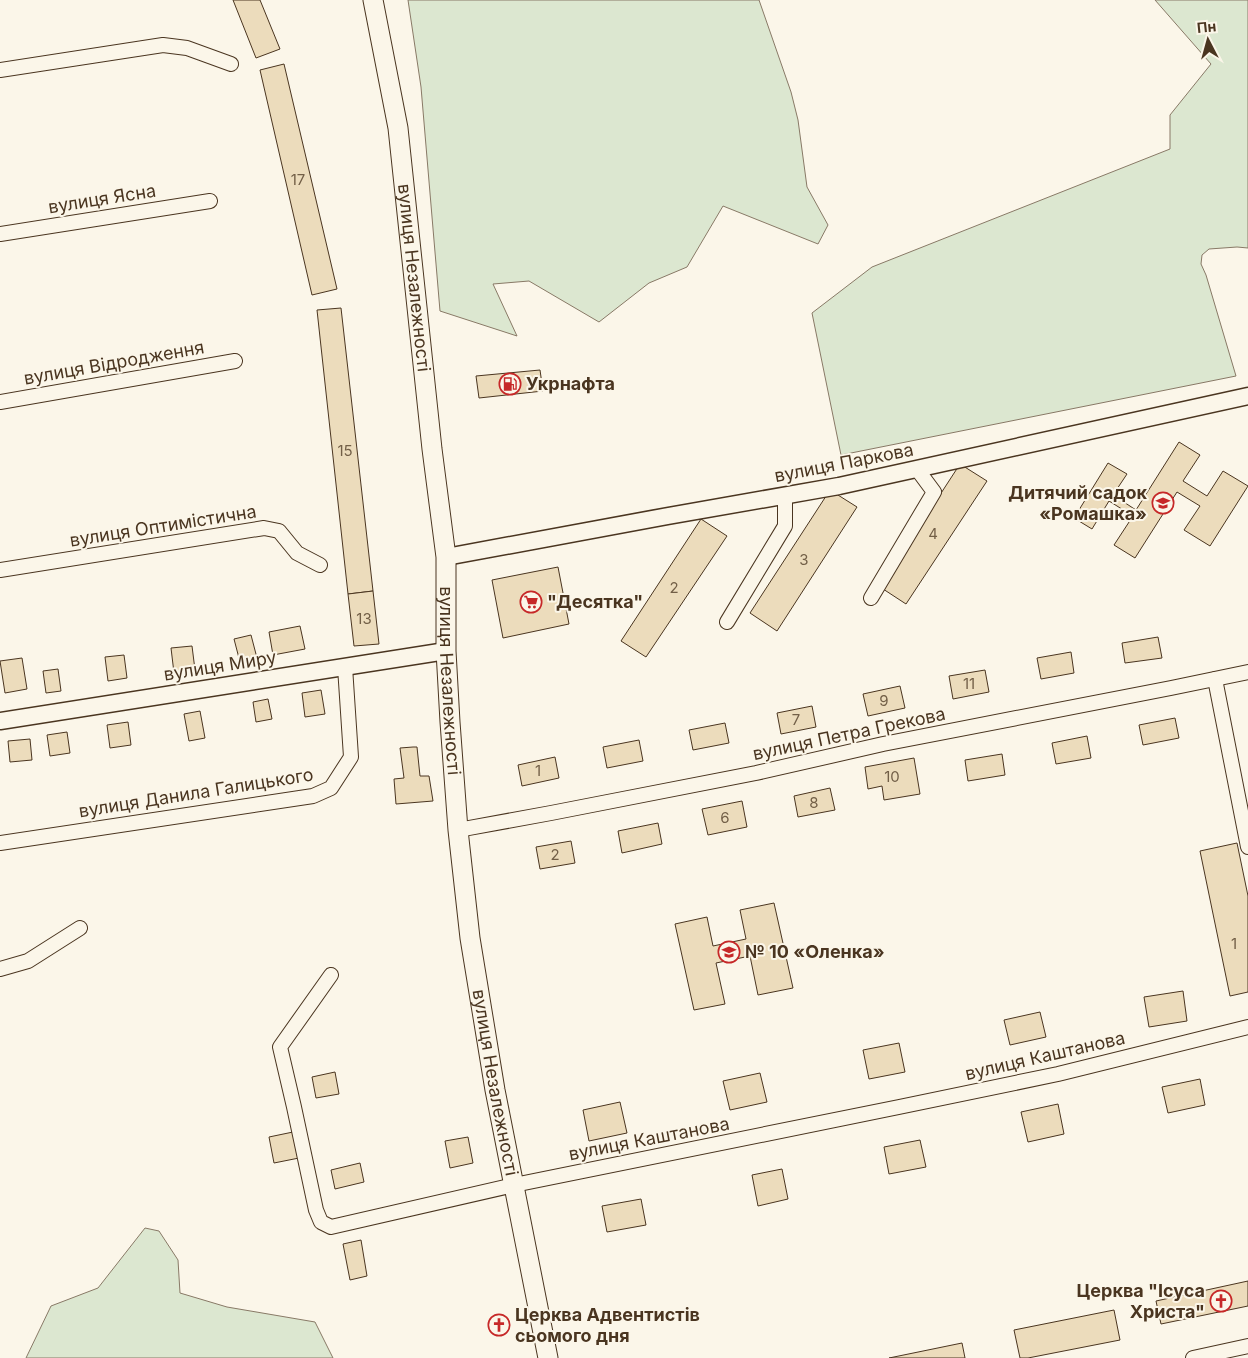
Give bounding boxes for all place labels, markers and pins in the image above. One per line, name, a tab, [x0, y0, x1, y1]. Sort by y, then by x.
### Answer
fuel station icon: Укрнафта	[498, 372, 522, 396]
place label: Укрнафта	[526, 373, 615, 394]
place label: Дитячий садок «Ромашка»	[1008, 482, 1148, 524]
school or university icon: Дитячий садок «Ромашка»	[1151, 491, 1175, 515]
supermarket icon: "Десятка"	[519, 590, 543, 614]
place label: "Десятка"	[547, 591, 643, 612]
school or university icon: № 10 «Оленка»	[717, 940, 741, 964]
place label: № 10 «Оленка»	[745, 941, 885, 962]
place label: Церква "Ісуса Христа"	[1077, 1280, 1205, 1322]
church icon: Церква "Ісуса Христа"	[1209, 1289, 1233, 1313]
place label: Церква Адвентистів сьомого дня	[515, 1304, 700, 1346]
church icon: Церква Адвентистів сьомого дня	[487, 1313, 511, 1337]

